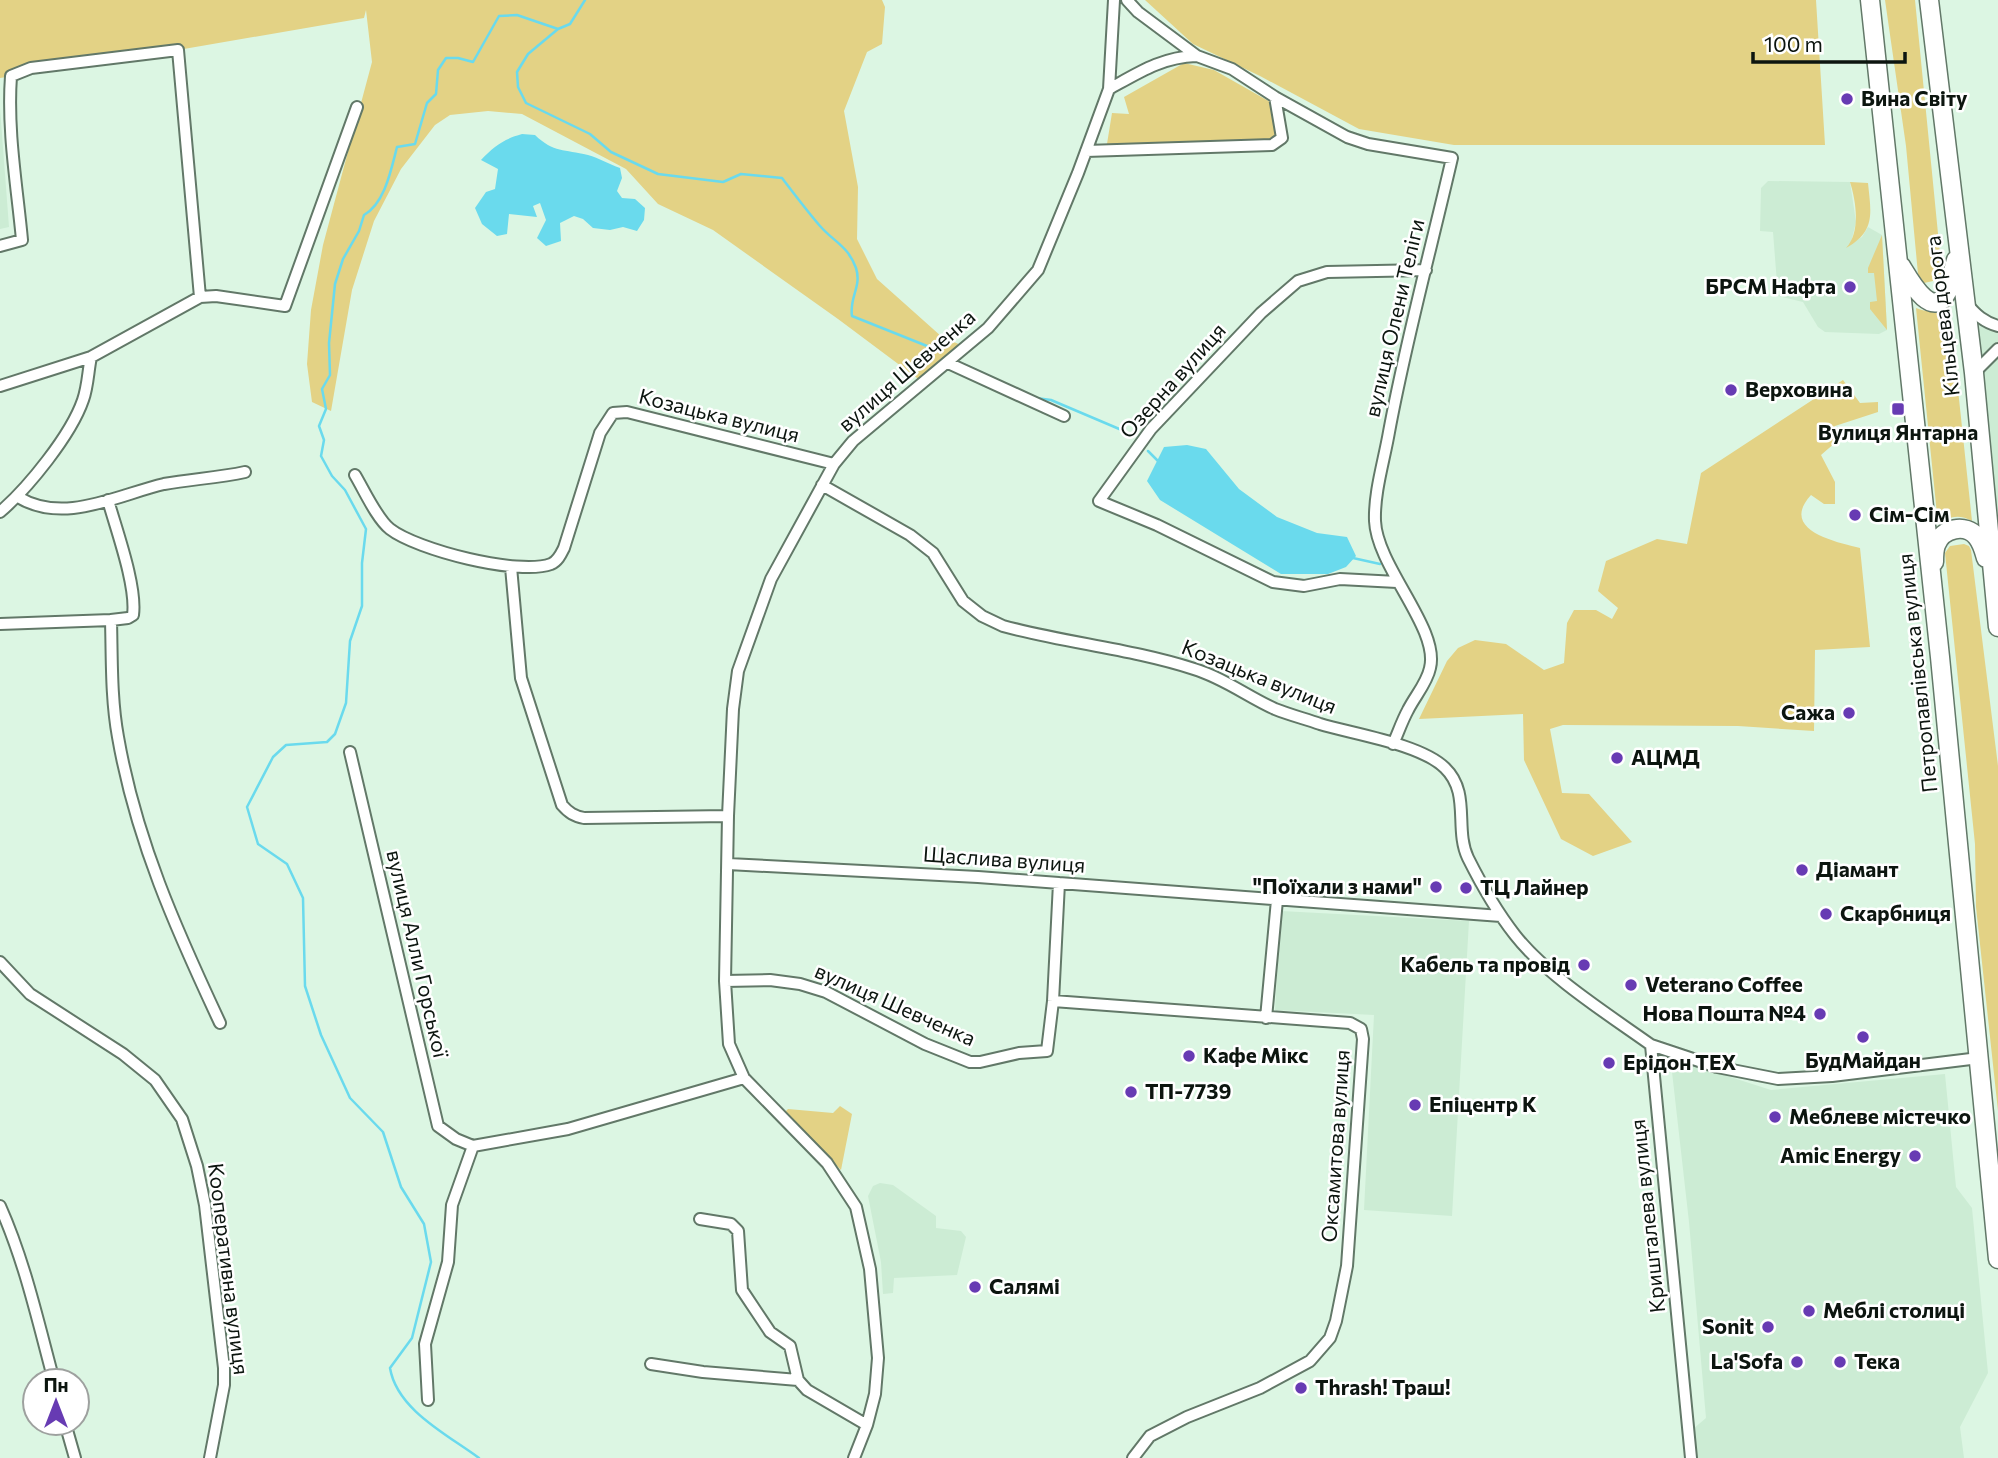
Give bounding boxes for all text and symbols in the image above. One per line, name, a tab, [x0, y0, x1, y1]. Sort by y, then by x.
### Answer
scale bar	[1753, 21, 1905, 65]
text: 100 m	[1764, 31, 1823, 56]
place label: Вина Світу	[1861, 85, 1968, 110]
marker: Вина Світу	[1839, 91, 1855, 107]
street label: вулиця Олени Теліги	[1359, 216, 1428, 419]
street label: Кільцева дорога	[1919, 235, 1964, 398]
place label: БРСМ Нафта	[1705, 273, 1836, 298]
marker: БРСМ Нафта	[1842, 279, 1858, 295]
street label: вулиця Шевченка	[832, 304, 980, 436]
street label: Озерна вулиця	[1114, 317, 1230, 443]
place label: Верховина	[1745, 376, 1853, 401]
street label: Козацька вулиця	[636, 382, 802, 447]
marker: Верховина	[1723, 382, 1739, 398]
marker: Вулиця Янтарна	[1890, 401, 1906, 417]
place label: Вулиця Янтарна	[1818, 419, 1978, 444]
place label: Сім-Сім	[1869, 501, 1949, 526]
marker: Сім-Сім	[1847, 507, 1863, 523]
street label: Петропавлівська вулиця	[1892, 552, 1941, 794]
street label: Козацька вулиця	[1179, 633, 1341, 718]
place label: Сажа	[1781, 699, 1835, 724]
marker: Сажа	[1841, 705, 1857, 721]
place label: АЦМД	[1631, 744, 1700, 769]
marker: АЦМД	[1609, 750, 1625, 766]
street label: Щаслива вулиця	[922, 840, 1086, 877]
street label: вулиця Алли Горської	[382, 847, 455, 1061]
place label: Діамант	[1816, 856, 1899, 881]
marker: Діамант	[1794, 862, 1810, 878]
place label: "Поїхали з нами"	[1253, 873, 1422, 898]
place label: ТЦ Лайнер	[1480, 874, 1589, 899]
marker: "Поїхали з нами"	[1428, 879, 1444, 895]
marker: ТЦ Лайнер	[1458, 880, 1474, 896]
place label: Скарбниця	[1840, 900, 1951, 925]
marker: Скарбниця	[1818, 906, 1834, 922]
place label: Кабель та провід	[1400, 951, 1570, 976]
street label: вулиця Шевченка	[811, 957, 980, 1050]
marker: Кабель та провід	[1576, 957, 1592, 973]
place label: Veterano Coffee	[1645, 971, 1803, 996]
marker: Veterano Coffee	[1623, 977, 1639, 993]
place label: Нова Пошта №4	[1643, 1000, 1806, 1025]
marker: Нова Пошта №4	[1812, 1006, 1828, 1022]
marker: БудМайдан	[1855, 1029, 1871, 1045]
place label: Кафе Мікс	[1203, 1042, 1308, 1067]
place label: БудМайдан	[1805, 1047, 1921, 1072]
marker: Кафе Мікс	[1181, 1048, 1197, 1064]
street label: Оксамитова вулиця	[1315, 1049, 1354, 1243]
place label: Ерідон ТЕХ	[1623, 1049, 1736, 1074]
marker: Ерідон ТЕХ	[1601, 1055, 1617, 1071]
place label: ТП-7739	[1145, 1078, 1231, 1103]
marker: ТП-7739	[1123, 1084, 1139, 1100]
place label: Епіцентр К	[1429, 1091, 1537, 1116]
marker: Епіцентр К	[1407, 1097, 1423, 1113]
place label: Меблеве містечко	[1789, 1103, 1971, 1128]
marker: Меблеве містечко	[1767, 1109, 1783, 1125]
street label: Кришталева вулиця	[1624, 1118, 1669, 1314]
place label: Amic Energy	[1780, 1142, 1901, 1167]
marker: Amic Energy	[1907, 1148, 1923, 1164]
street label: Кооперативна вулиця	[204, 1161, 255, 1376]
place label: Салямі	[989, 1273, 1060, 1298]
marker: Салямі	[967, 1279, 983, 1295]
place label: Меблі столиці	[1823, 1297, 1965, 1322]
marker: Меблі столиці	[1801, 1303, 1817, 1319]
place label: Sonit	[1702, 1313, 1754, 1338]
marker: Sonit	[1760, 1319, 1776, 1335]
place label: La'Sofa	[1710, 1348, 1783, 1373]
place label: Тека	[1854, 1348, 1900, 1373]
marker: La'Sofa	[1789, 1354, 1805, 1370]
marker: Тека	[1832, 1354, 1848, 1370]
north arrow	[21, 1367, 91, 1437]
text: Пн	[43, 1373, 69, 1396]
place label: Thrash! Траш!	[1315, 1374, 1451, 1399]
marker: Thrash! Траш!	[1293, 1380, 1309, 1396]

